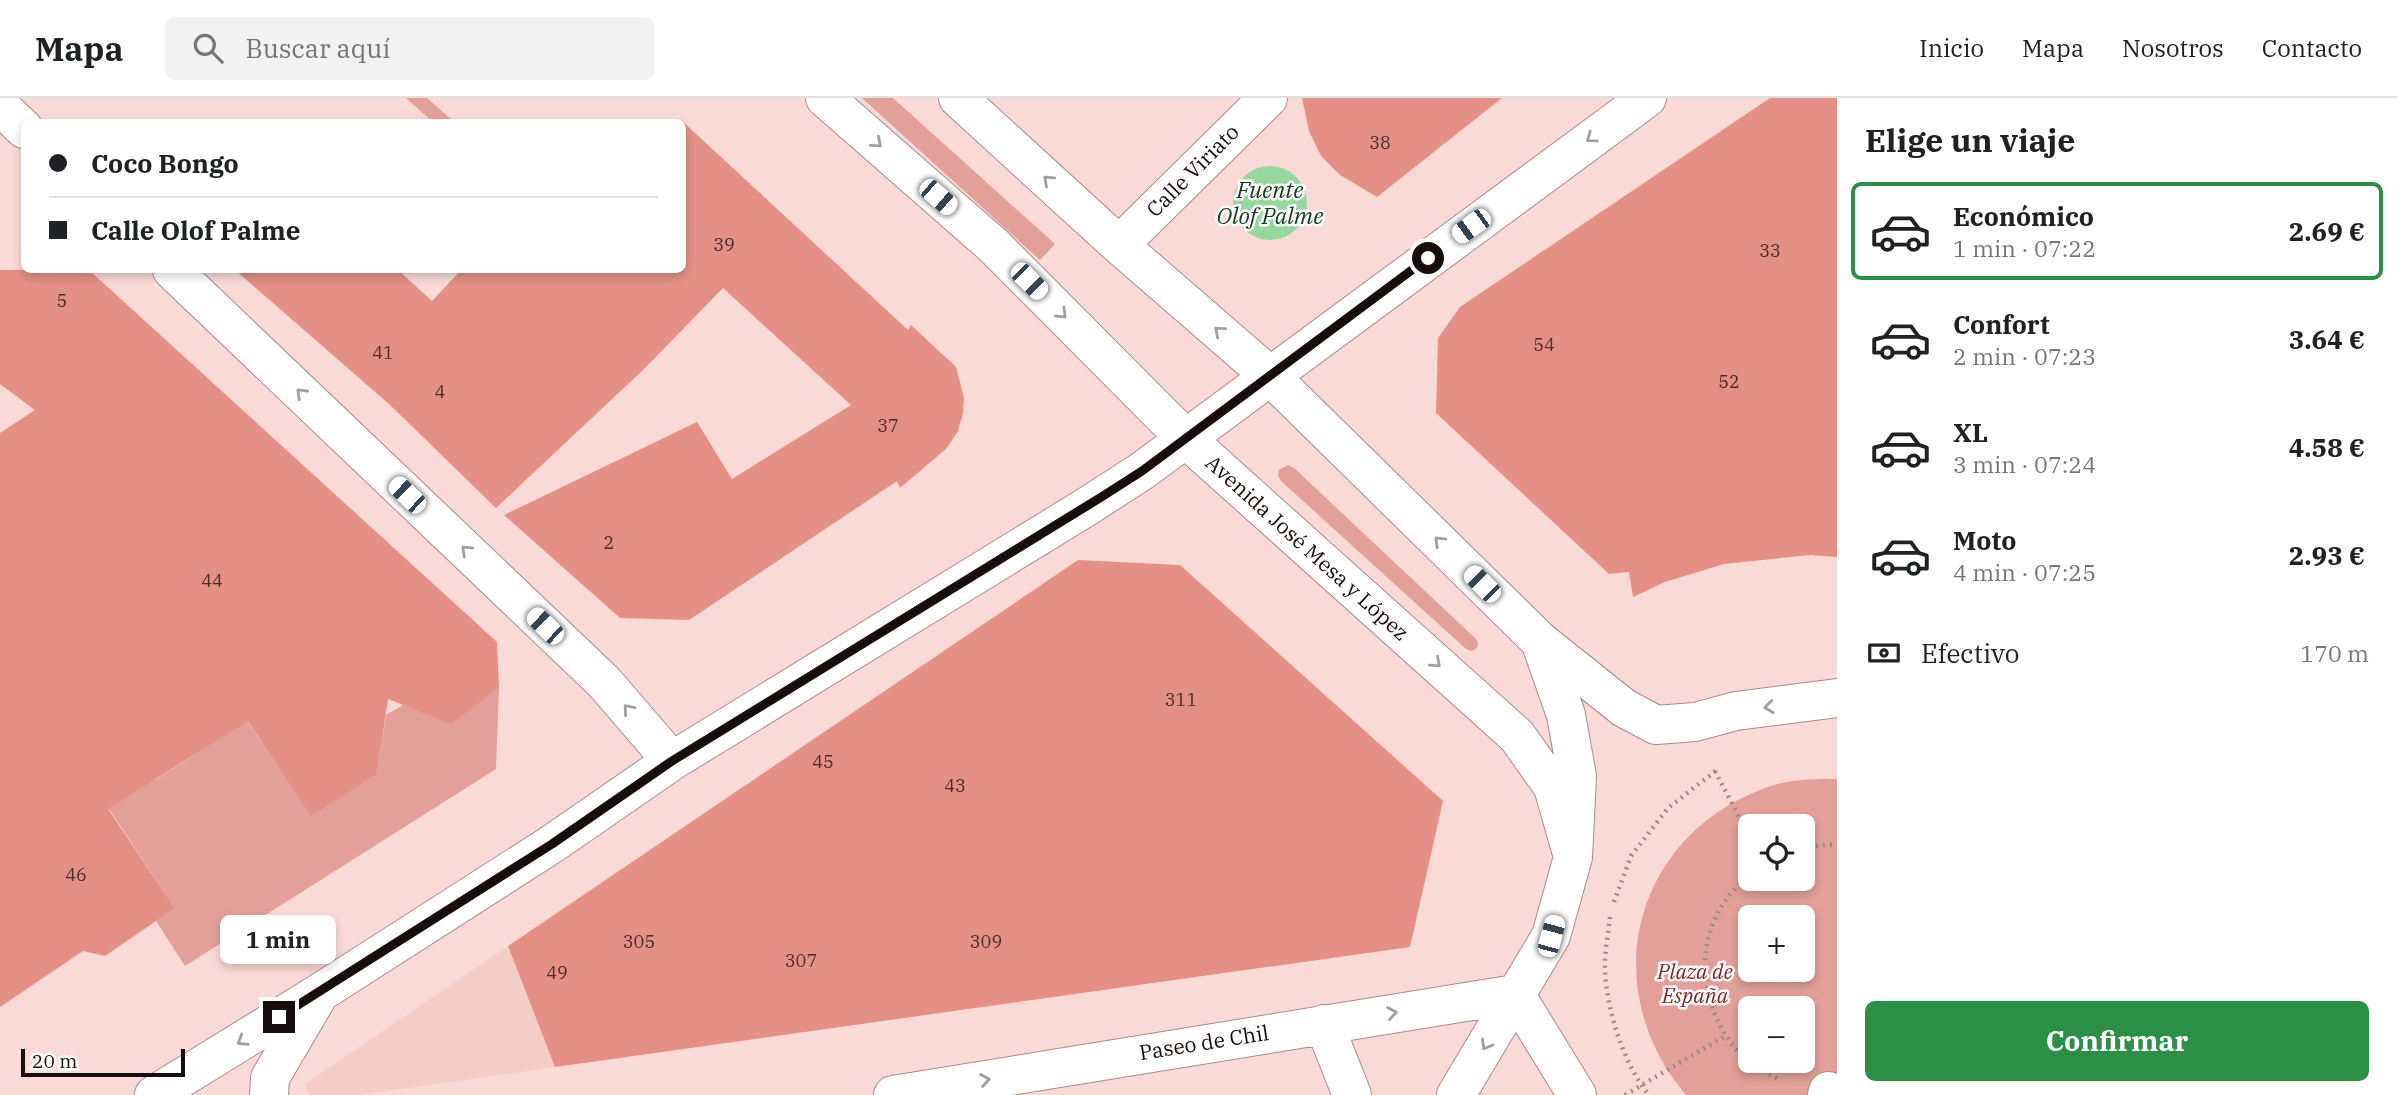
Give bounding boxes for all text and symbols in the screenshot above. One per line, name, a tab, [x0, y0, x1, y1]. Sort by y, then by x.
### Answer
search box	[165, 17, 655, 80]
text: Mapa	[35, 27, 123, 70]
icon: search	[189, 29, 227, 67]
text: Buscar aquí	[245, 31, 391, 65]
text: Inicio	[1919, 32, 1984, 64]
text: Mapa	[2022, 32, 2084, 64]
text: Nosotros	[2122, 32, 2224, 64]
text: Contacto	[2262, 32, 2362, 64]
street label: Calle Viriato	[1140, 118, 1245, 223]
text: Elige un viaje	[1865, 119, 2075, 161]
one-way arrow	[1587, 130, 1599, 143]
house number: 38	[1369, 131, 1391, 154]
one-way arrow	[869, 135, 882, 147]
text: Coco Bongo	[91, 146, 239, 180]
water label: Fuente Olof Palme	[1217, 174, 1323, 230]
car	[916, 175, 961, 219]
one-way arrow	[1043, 176, 1056, 188]
text: Económico	[1953, 199, 2094, 233]
icon: car	[1869, 200, 1932, 263]
car	[1448, 205, 1495, 247]
text: Calle Olof Palme	[91, 213, 301, 247]
text: 2.69 €	[2289, 214, 2365, 248]
house number: 39	[713, 233, 735, 256]
text: 1 min · 07:22	[1953, 233, 2096, 263]
house number: 33	[1759, 239, 1781, 262]
route start	[1412, 242, 1444, 274]
car	[1007, 259, 1052, 303]
house number: 5	[57, 289, 67, 312]
one-way arrow	[1054, 305, 1067, 318]
text: Confort	[1953, 307, 2050, 341]
icon: car	[1869, 308, 1932, 371]
text: 3.64 €	[2289, 322, 2365, 356]
one-way arrow	[1214, 327, 1227, 339]
house number: 54	[1533, 333, 1555, 356]
house number: 41	[372, 341, 394, 364]
text: 2 min · 07:23	[1953, 341, 2096, 371]
house number: 52	[1718, 370, 1740, 393]
house number: 4	[435, 380, 445, 403]
one-way arrow	[296, 389, 309, 402]
house number: 37	[877, 414, 899, 437]
text: XL	[1953, 415, 1988, 449]
icon: car	[1869, 416, 1932, 479]
text: 4.58 €	[2289, 430, 2365, 464]
street label: Avenida José Mesa y López	[1200, 448, 1415, 646]
text: 3 min · 07:24	[1953, 449, 2096, 479]
car	[385, 473, 430, 517]
text: Moto	[1953, 523, 2016, 557]
icon: car	[1869, 524, 1932, 587]
house number: 2	[604, 531, 614, 554]
one-way arrow	[1434, 537, 1447, 550]
text: 2.93 €	[2289, 538, 2365, 572]
one-way arrow	[461, 546, 474, 559]
text: 4 min · 07:25	[1953, 557, 2096, 587]
car	[1460, 562, 1505, 606]
house number: 44	[201, 569, 223, 592]
car	[523, 604, 568, 648]
icon: cash	[1865, 634, 1903, 672]
text: Efectivo	[1921, 636, 2019, 670]
text: 170 m	[2300, 638, 2369, 668]
one-way arrow	[1428, 655, 1441, 668]
house number: 311	[1165, 688, 1197, 711]
one-way arrow	[1763, 699, 1775, 714]
one-way arrow	[624, 705, 636, 718]
house number: 45	[812, 750, 834, 773]
house number: 43	[944, 774, 966, 797]
map controls	[1738, 814, 1815, 1073]
button: locate	[1738, 814, 1815, 891]
house number: 46	[65, 863, 87, 886]
button: +	[1738, 905, 1815, 982]
car	[1536, 913, 1567, 959]
callout: 1 min	[221, 916, 337, 964]
text: 1 min	[246, 924, 310, 954]
house number: 305	[623, 930, 655, 953]
house number: 309	[970, 930, 1002, 953]
house number: 307	[785, 949, 817, 972]
park label: Plaza de España	[1656, 957, 1733, 1009]
house number: 49	[546, 961, 568, 984]
button: −	[1738, 996, 1815, 1073]
route end	[263, 1001, 295, 1033]
button: Confirmar	[1865, 1001, 2369, 1081]
one-way arrow	[1386, 1006, 1398, 1021]
street label: Paseo de Chil	[1137, 1018, 1271, 1066]
one-way arrow	[237, 1032, 250, 1045]
one-way arrow	[1481, 1037, 1494, 1050]
scale bar	[21, 1046, 186, 1078]
text: 20 m	[32, 1049, 77, 1073]
one-way arrow	[979, 1073, 991, 1088]

